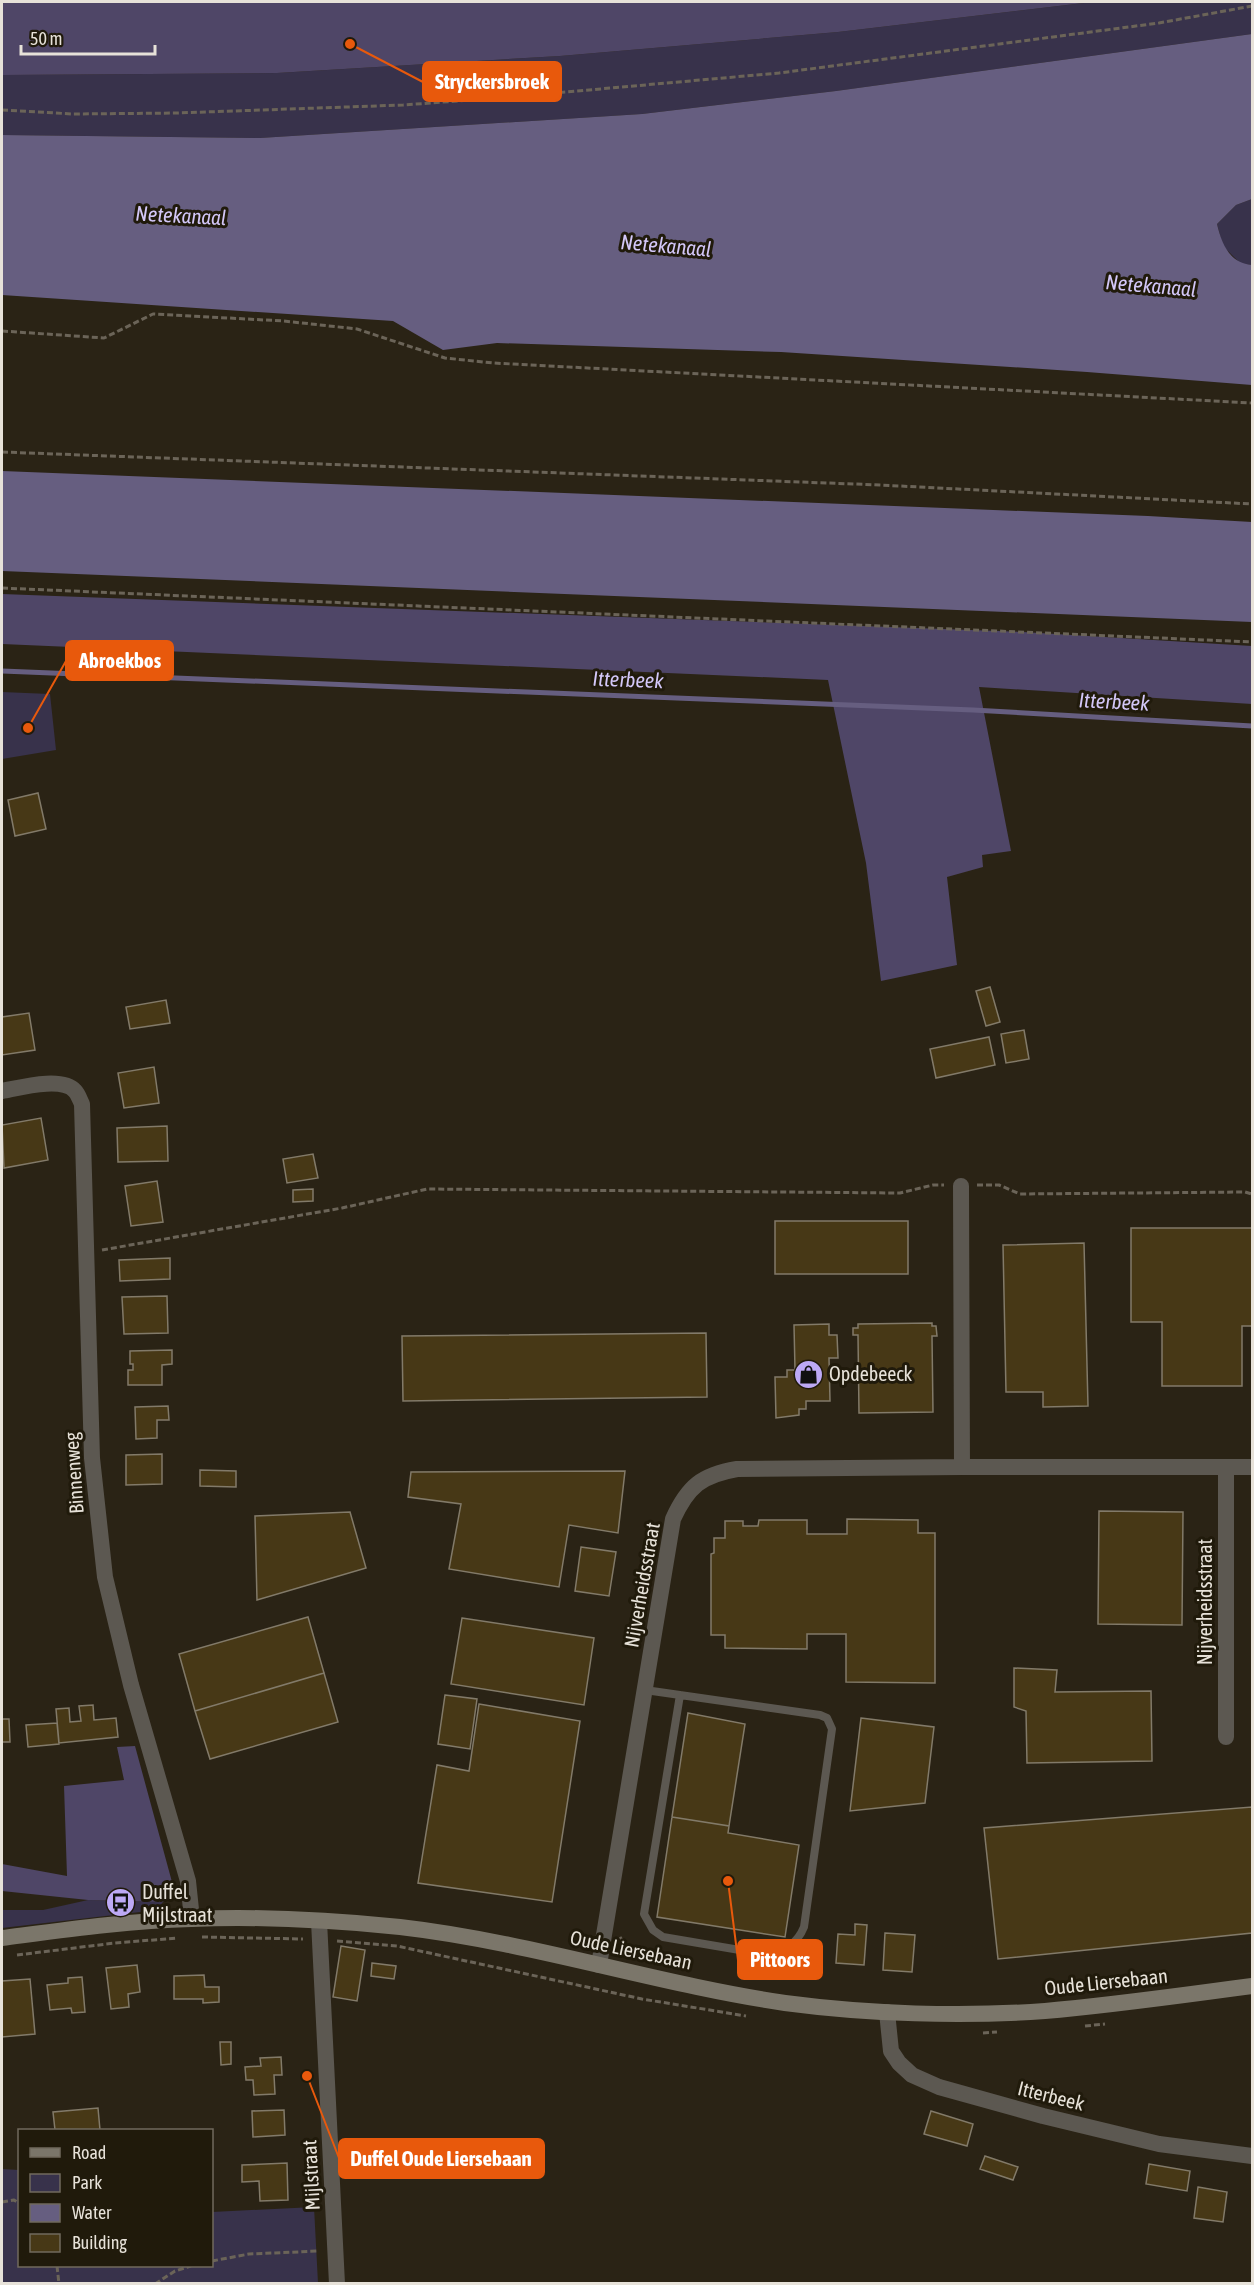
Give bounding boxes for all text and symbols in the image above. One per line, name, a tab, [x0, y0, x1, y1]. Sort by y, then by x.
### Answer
scale bar	[21, 18, 154, 56]
text: 50 m	[30, 28, 62, 49]
callout: Stryckersbroek	[423, 62, 561, 101]
text: Stryckersbroek	[435, 69, 550, 93]
water label: Netekanaal	[135, 201, 227, 229]
water label: Netekanaal	[620, 229, 713, 261]
water label: Netekanaal	[1105, 269, 1198, 301]
callout: Abroekbos	[66, 641, 173, 680]
text: Abroekbos	[78, 648, 162, 672]
water label: Itterbeek	[592, 666, 665, 692]
water label: Itterbeek	[1078, 687, 1151, 715]
shop icon: Opdebeeck	[792, 1358, 824, 1390]
place label: Opdebeeck	[829, 1362, 913, 1385]
street label: Binnenweg	[59, 1431, 88, 1515]
street label: Nijverheidsstraat	[619, 1520, 664, 1649]
street label: Nijverheidsstraat	[1193, 1538, 1216, 1665]
place label: Duffel Mijlstraat	[142, 1880, 213, 1926]
bus stop icon: Duffel Mijlstraat	[105, 1887, 137, 1919]
street label: Oude Liersebaan	[568, 1925, 694, 1974]
callout: Pittoors	[738, 1940, 822, 1979]
text: Pittoors	[750, 1947, 811, 1971]
street label: Oude Liersebaan	[1043, 1964, 1169, 1999]
street label: Itterbeek	[1015, 2076, 1087, 2115]
legend	[18, 2129, 213, 2267]
street label: Mijlstraat	[297, 2139, 324, 2211]
callout: Duffel Oude Liersebaan	[339, 2139, 544, 2178]
text: Road	[72, 2142, 106, 2163]
text: Duffel Oude Liersebaan	[350, 2146, 532, 2170]
text: Park	[72, 2172, 102, 2193]
text: Water	[72, 2202, 112, 2223]
text: Building	[72, 2232, 127, 2253]

